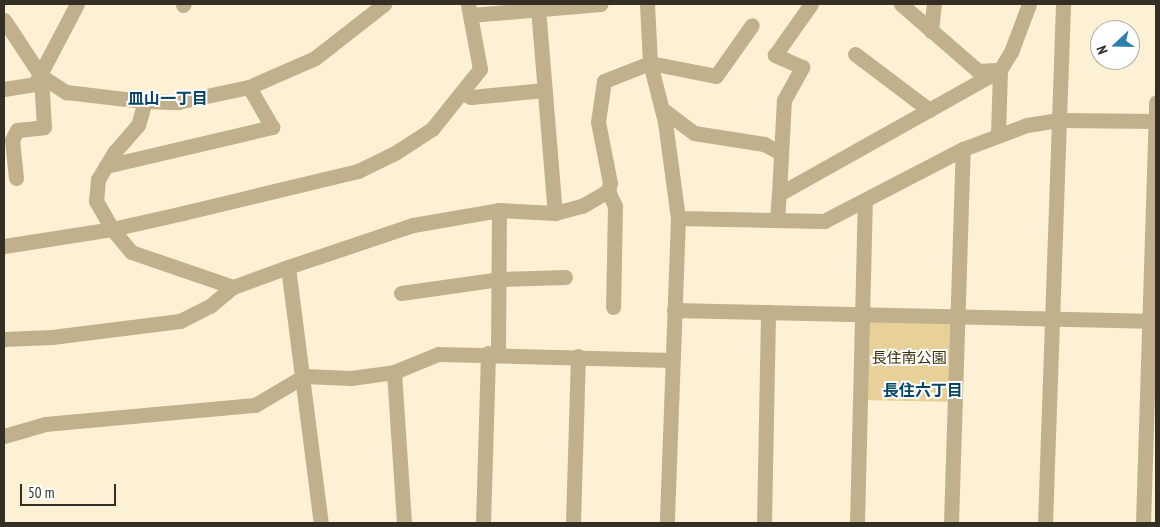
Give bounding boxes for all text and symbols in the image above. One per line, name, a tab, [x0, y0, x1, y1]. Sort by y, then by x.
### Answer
north arrow	[1090, 20, 1140, 70]
text: N	[1092, 43, 1112, 57]
district label: 皿山一丁目	[128, 88, 208, 108]
park label: 長住南公園	[872, 349, 946, 367]
district label: 長住六丁目	[883, 380, 963, 400]
scale bar	[22, 474, 119, 506]
text: 50 m	[28, 483, 54, 502]

